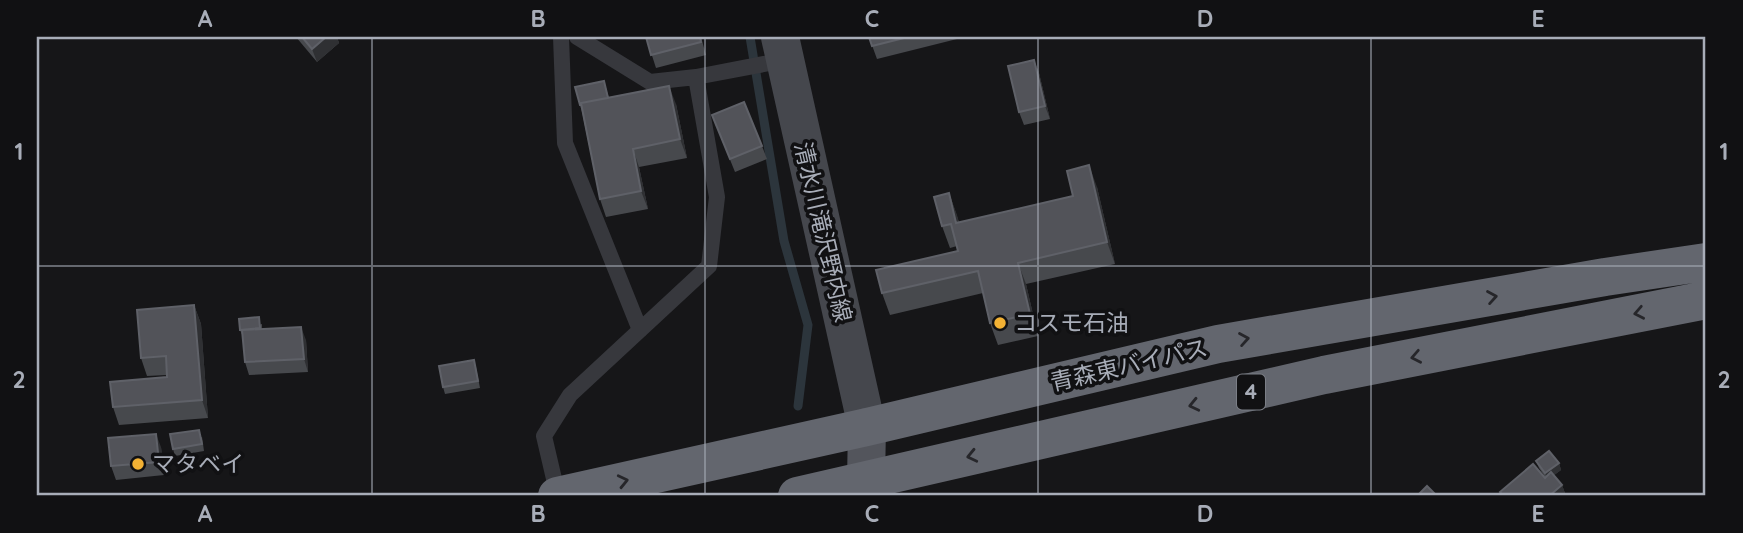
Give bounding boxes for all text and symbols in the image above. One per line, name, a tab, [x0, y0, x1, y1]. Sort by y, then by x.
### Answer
text: A	[198, 4, 213, 33]
text: B	[530, 4, 546, 33]
text: C	[865, 4, 879, 33]
text: D	[1197, 4, 1213, 33]
text: E	[1531, 4, 1545, 33]
text: 1	[15, 137, 23, 166]
text: 1	[1720, 137, 1728, 166]
street label: 清水川滝沢野内線	[789, 139, 858, 325]
one-way arrow	[1486, 290, 1498, 305]
one-way arrow	[1633, 305, 1645, 320]
place label: コスモ石油	[1014, 308, 1129, 337]
marker: コスモ石油	[992, 315, 1008, 331]
street label: 青森東バイパス	[1047, 332, 1210, 397]
one-way arrow	[1238, 332, 1249, 347]
one-way arrow	[1410, 349, 1422, 364]
text: 2	[12, 365, 26, 394]
text: 2	[1717, 365, 1731, 394]
road number: 4	[1237, 374, 1265, 410]
one-way arrow	[1188, 397, 1200, 411]
one-way arrow	[966, 448, 978, 462]
place label: マタベイ	[152, 449, 244, 478]
marker: マタベイ	[130, 456, 146, 472]
one-way arrow	[617, 475, 629, 490]
text: A	[198, 499, 213, 528]
text: B	[530, 499, 546, 528]
text: C	[865, 499, 879, 528]
text: D	[1197, 499, 1213, 528]
text: E	[1531, 499, 1545, 528]

